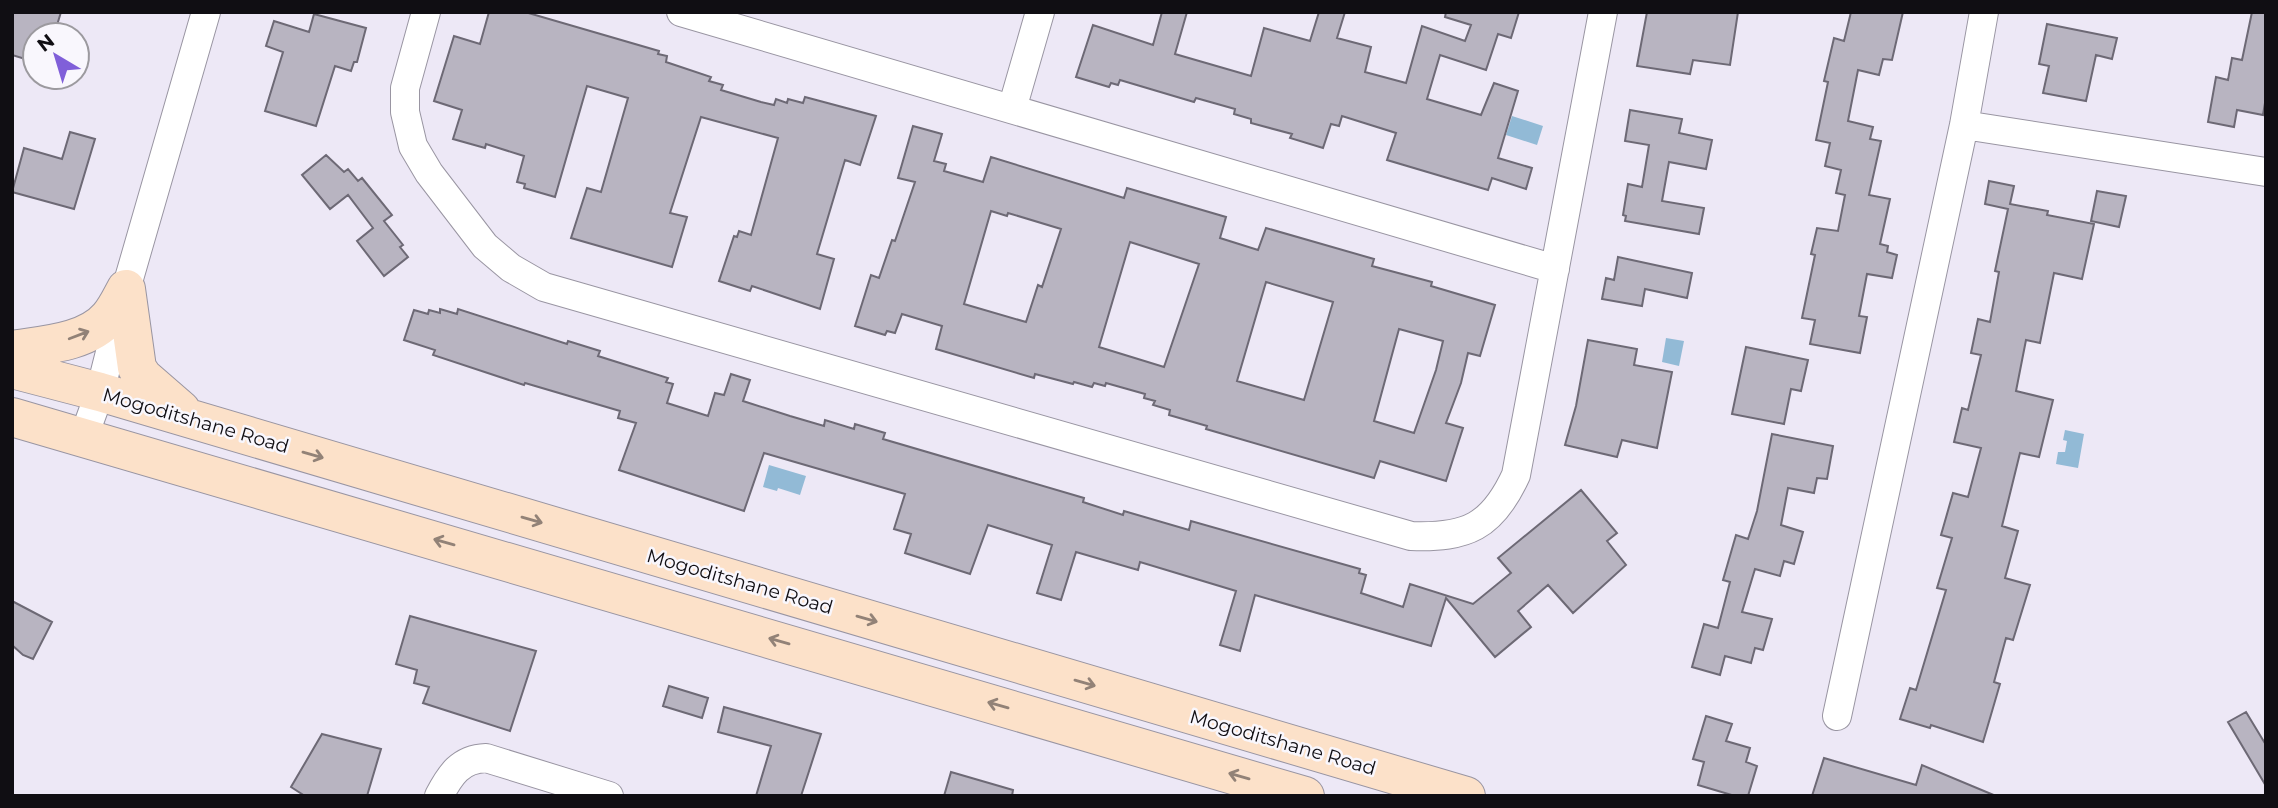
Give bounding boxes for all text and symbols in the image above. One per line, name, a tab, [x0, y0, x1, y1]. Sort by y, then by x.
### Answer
north arrow	[21, 21, 91, 91]
text: N	[33, 29, 59, 57]
one-way arrow	[67, 328, 89, 341]
street label: Mogoditshane Road	[100, 383, 292, 458]
one-way arrow	[302, 450, 324, 463]
one-way arrow	[520, 514, 542, 527]
one-way arrow	[433, 535, 455, 548]
street label: Mogoditshane Road	[644, 544, 836, 619]
one-way arrow	[856, 613, 878, 626]
one-way arrow	[769, 634, 791, 647]
one-way arrow	[1074, 678, 1096, 691]
one-way arrow	[987, 698, 1009, 711]
street label: Mogoditshane Road	[1187, 705, 1379, 780]
one-way arrow	[1229, 769, 1251, 782]

